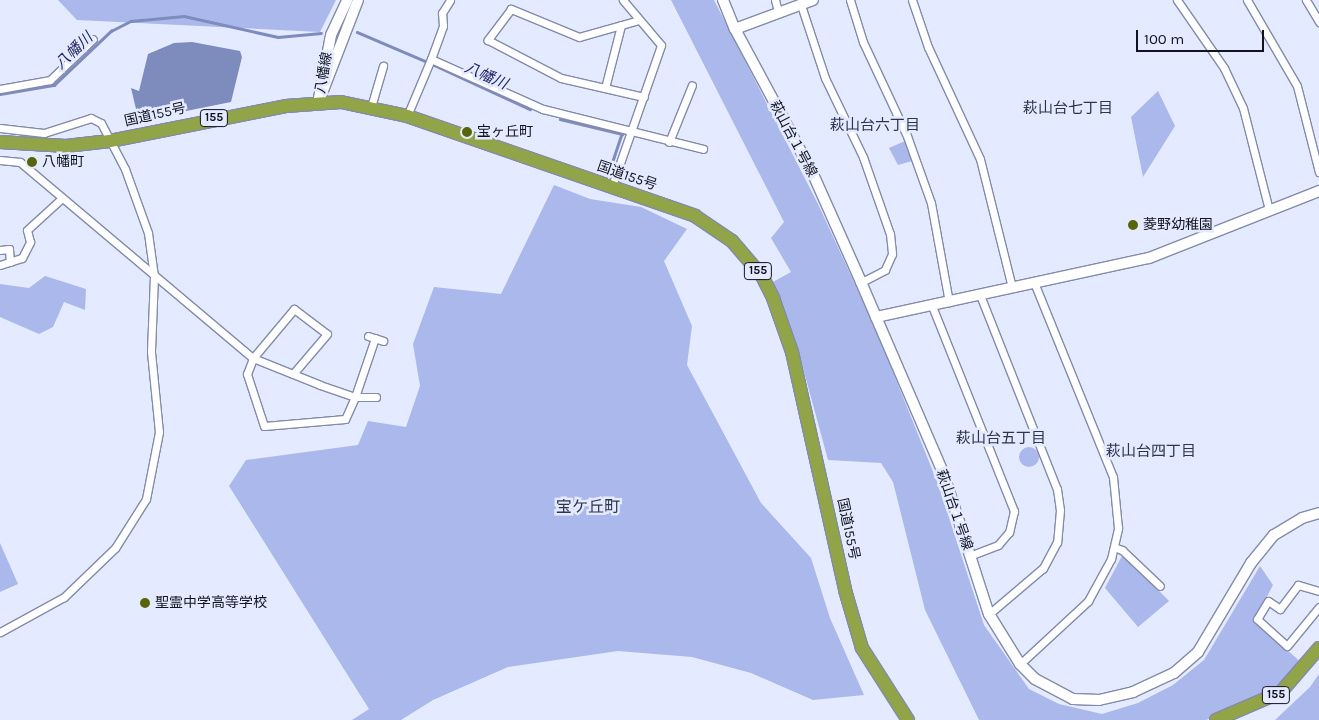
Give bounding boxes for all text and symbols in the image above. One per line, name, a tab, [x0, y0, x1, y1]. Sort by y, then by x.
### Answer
scale bar	[1139, 20, 1266, 52]
water label: 八幡川	[52, 29, 96, 73]
text: 100 m	[1144, 30, 1184, 48]
street label: 八幡線	[312, 51, 336, 95]
water label: 八幡川	[462, 59, 510, 93]
street label: 萩山台１号線	[766, 98, 820, 180]
street label: 国道155号	[123, 100, 187, 130]
district label: 萩山台七丁目	[1023, 100, 1113, 118]
road number: 155	[199, 109, 229, 128]
district label: 萩山台六丁目	[830, 117, 920, 135]
place label: 宝ヶ丘町	[477, 124, 533, 140]
marker: 宝ヶ丘町	[461, 126, 473, 138]
place label: 八幡町	[42, 154, 84, 170]
marker: 八幡町	[26, 156, 38, 168]
street label: 国道155号	[595, 158, 659, 194]
place label: 菱野幼稚園	[1143, 217, 1213, 233]
marker: 菱野幼稚園	[1127, 219, 1139, 231]
road number: 155	[743, 262, 773, 280]
district label: 萩山台五丁目	[956, 430, 1046, 448]
district label: 萩山台四丁目	[1106, 443, 1196, 461]
street label: 萩山台１号線	[932, 468, 976, 552]
district label: 宝ケ丘町	[556, 497, 620, 517]
street label: 国道155号	[833, 497, 863, 561]
place label: 聖霊中学高等学校	[155, 595, 267, 611]
marker: 聖霊中学高等学校	[139, 597, 151, 609]
road number: 155	[1261, 686, 1291, 704]

